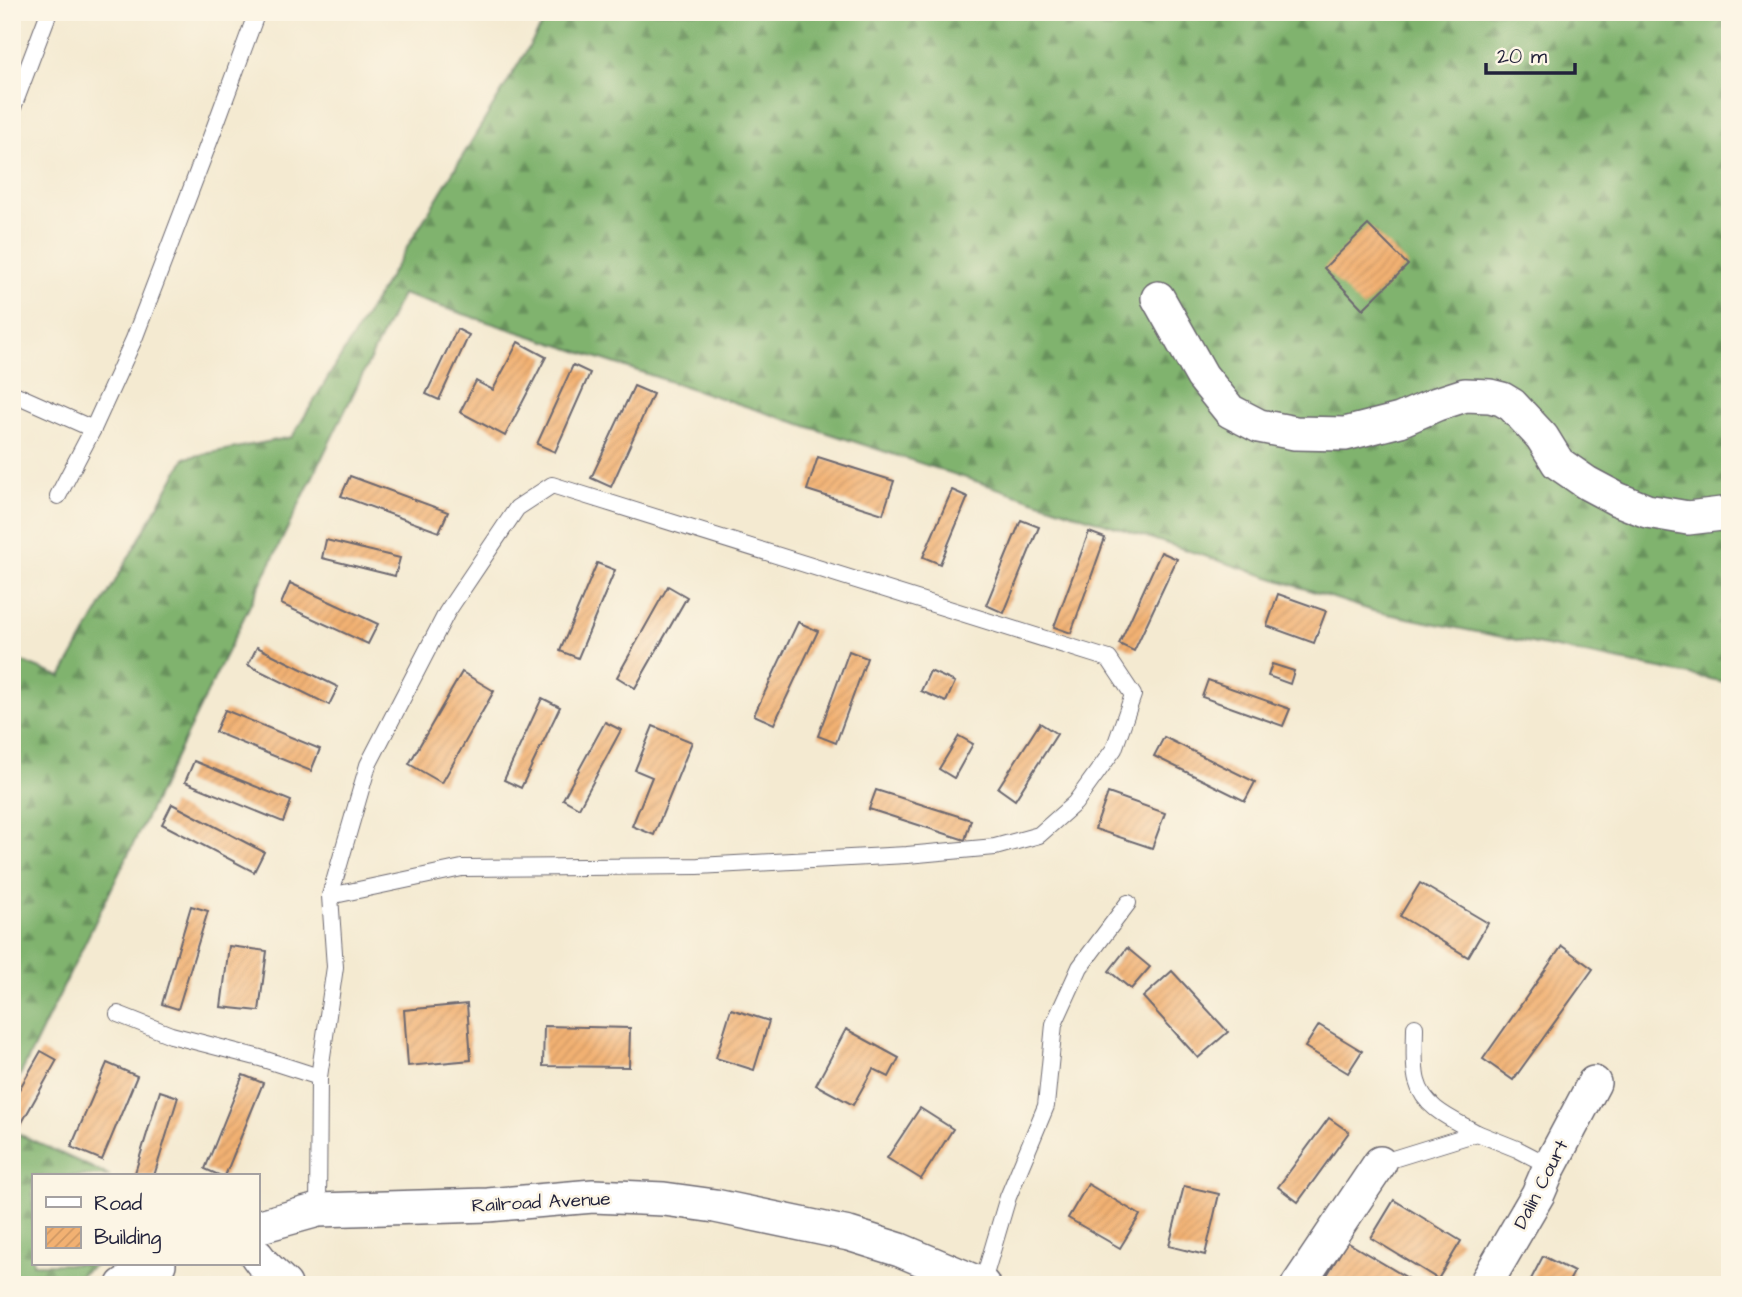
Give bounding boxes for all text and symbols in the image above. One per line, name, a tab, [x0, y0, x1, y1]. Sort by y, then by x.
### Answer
scale bar	[1486, 32, 1576, 76]
text: 20 m	[1497, 42, 1548, 71]
street label: Dalin Court	[1507, 1135, 1576, 1234]
legend	[32, 1174, 259, 1266]
street label: Railroad Avenue	[471, 1185, 611, 1220]
text: Road	[94, 1189, 142, 1218]
text: Building	[94, 1223, 162, 1254]

